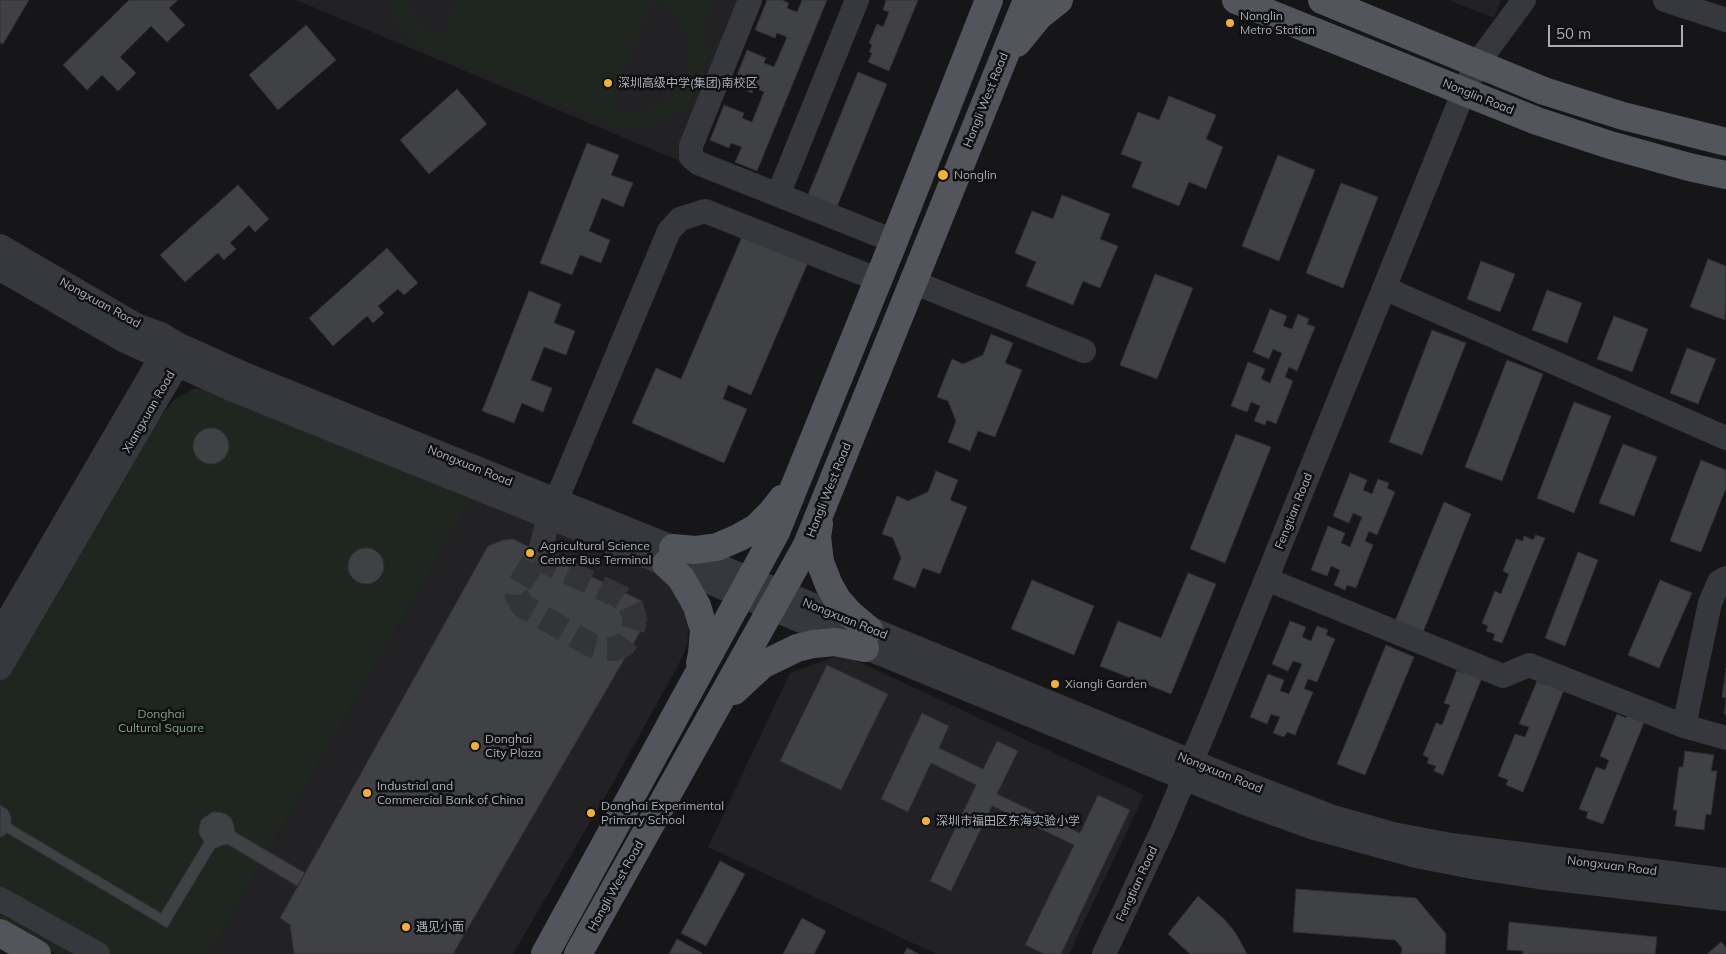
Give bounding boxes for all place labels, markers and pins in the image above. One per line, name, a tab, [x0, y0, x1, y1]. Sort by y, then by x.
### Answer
place label: Nonglin Metro Station	[1240, 9, 1315, 37]
marker: Nonglin Metro Station	[1224, 17, 1236, 29]
place label: 深圳高级中学(集团)南校区	[618, 76, 758, 90]
marker: 深圳高级中学(集团)南校区	[602, 77, 614, 89]
marker: Nonglin	[936, 168, 950, 182]
place label: Nonglin	[954, 168, 997, 182]
place label: Agricultural Science Center Bus Terminal	[540, 539, 651, 567]
marker: Agricultural Science Center Bus Terminal	[524, 547, 536, 559]
place label: Xiangli Garden	[1065, 677, 1147, 691]
marker: Xiangli Garden	[1049, 678, 1061, 690]
place label: Donghai City Plaza	[485, 732, 541, 760]
marker: Donghai City Plaza	[469, 740, 481, 752]
place label: Industrial and Commercial Bank of China	[377, 779, 524, 807]
marker: Industrial and Commercial Bank of China	[361, 787, 373, 799]
place label: Donghai Experimental Primary School	[601, 799, 724, 827]
marker: Donghai Experimental Primary School	[585, 807, 597, 819]
place label: 深圳市福田区东海实验小学	[936, 814, 1080, 828]
marker: 深圳市福田区东海实验小学	[920, 815, 932, 827]
place label: 遇见小面	[416, 920, 464, 934]
marker: 遇见小面	[400, 921, 412, 933]

